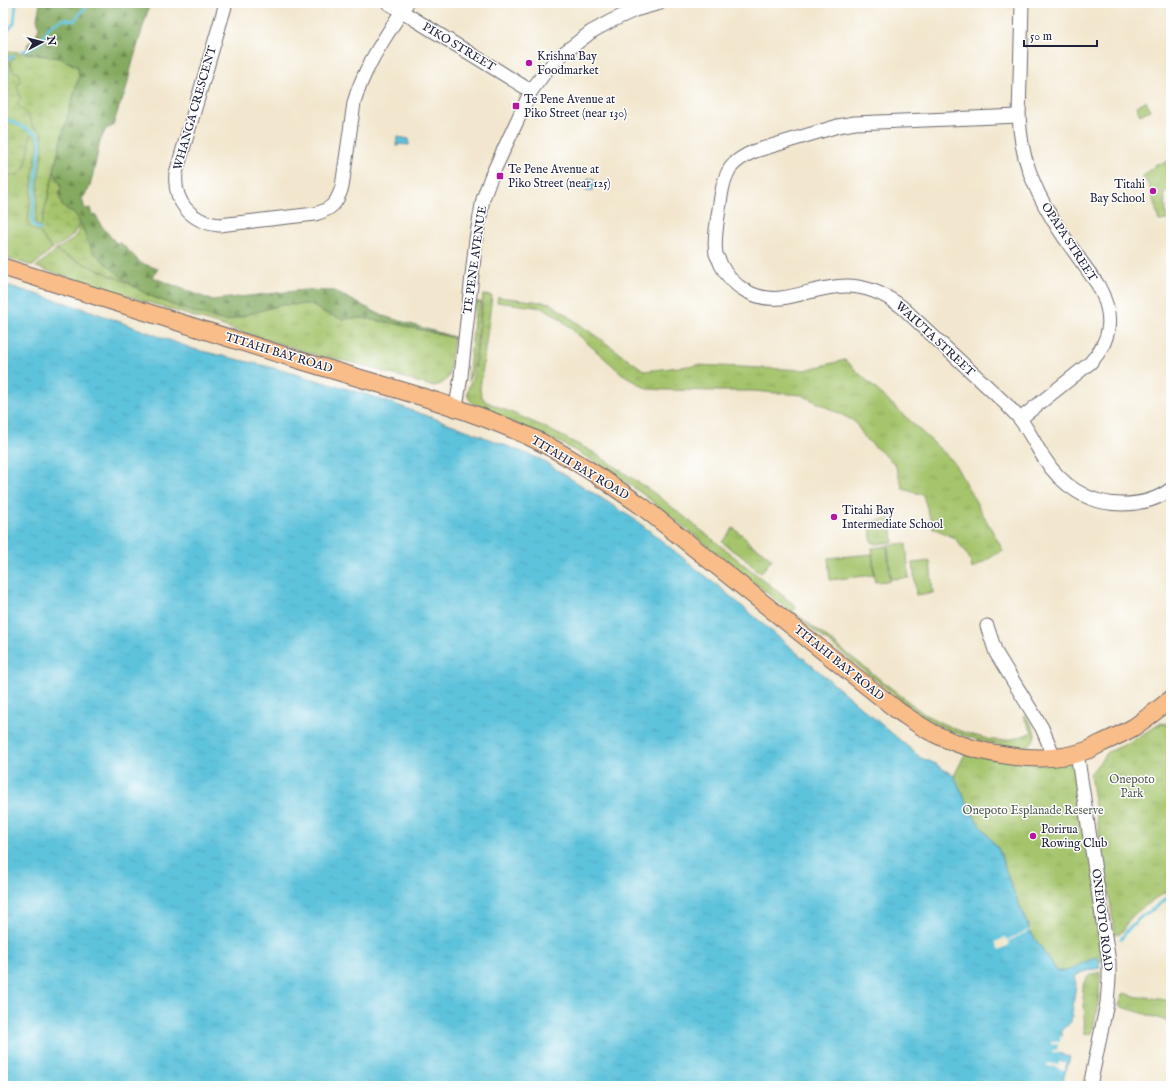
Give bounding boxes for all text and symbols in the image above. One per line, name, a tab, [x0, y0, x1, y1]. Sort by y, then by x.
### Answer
street label: PIKO STREET	[420, 19, 498, 75]
north arrow	[22, 22, 62, 62]
scale bar	[1024, 22, 1097, 48]
text: 50 m	[1030, 29, 1052, 44]
text: N	[43, 34, 59, 47]
street label: WHANGA CRESCENT	[170, 44, 220, 172]
place label: Krishna Bay Foodmarket	[537, 49, 599, 78]
marker: Krishna Bay Foodmarket	[524, 58, 534, 68]
place label: Te Pene Avenue at Piko Street (near 130)	[524, 92, 627, 121]
marker: Te Pene Avenue at Piko Street (near 130)	[511, 101, 521, 111]
place label: Te Pene Avenue at Piko Street (near 125)	[508, 162, 611, 191]
marker: Te Pene Avenue at Piko Street (near 125)	[495, 171, 505, 181]
place label: Titahi Bay School	[1090, 177, 1146, 206]
marker: Titahi Bay School	[1148, 186, 1158, 196]
street label: OPAPA STREET	[1038, 200, 1100, 285]
street label: TE PENE AVENUE	[460, 205, 490, 315]
street label: WAIUTA STREET	[892, 298, 978, 380]
street label: TITAHI BAY ROAD	[224, 330, 335, 377]
street label: TITAHI BAY ROAD	[528, 433, 632, 503]
place label: Titahi Bay Intermediate School	[842, 503, 944, 532]
marker: Titahi Bay Intermediate School	[829, 512, 839, 522]
street label: TITAHI BAY ROAD	[791, 622, 887, 704]
park label: Onepoto Park	[1109, 772, 1155, 801]
park label: Onepoto Esplanade Reserve	[962, 803, 1104, 819]
place label: Porirua Rowing Club	[1041, 822, 1107, 851]
marker: Porirua Rowing Club	[1028, 831, 1038, 841]
street label: ONEPOTO ROAD	[1088, 868, 1116, 972]

